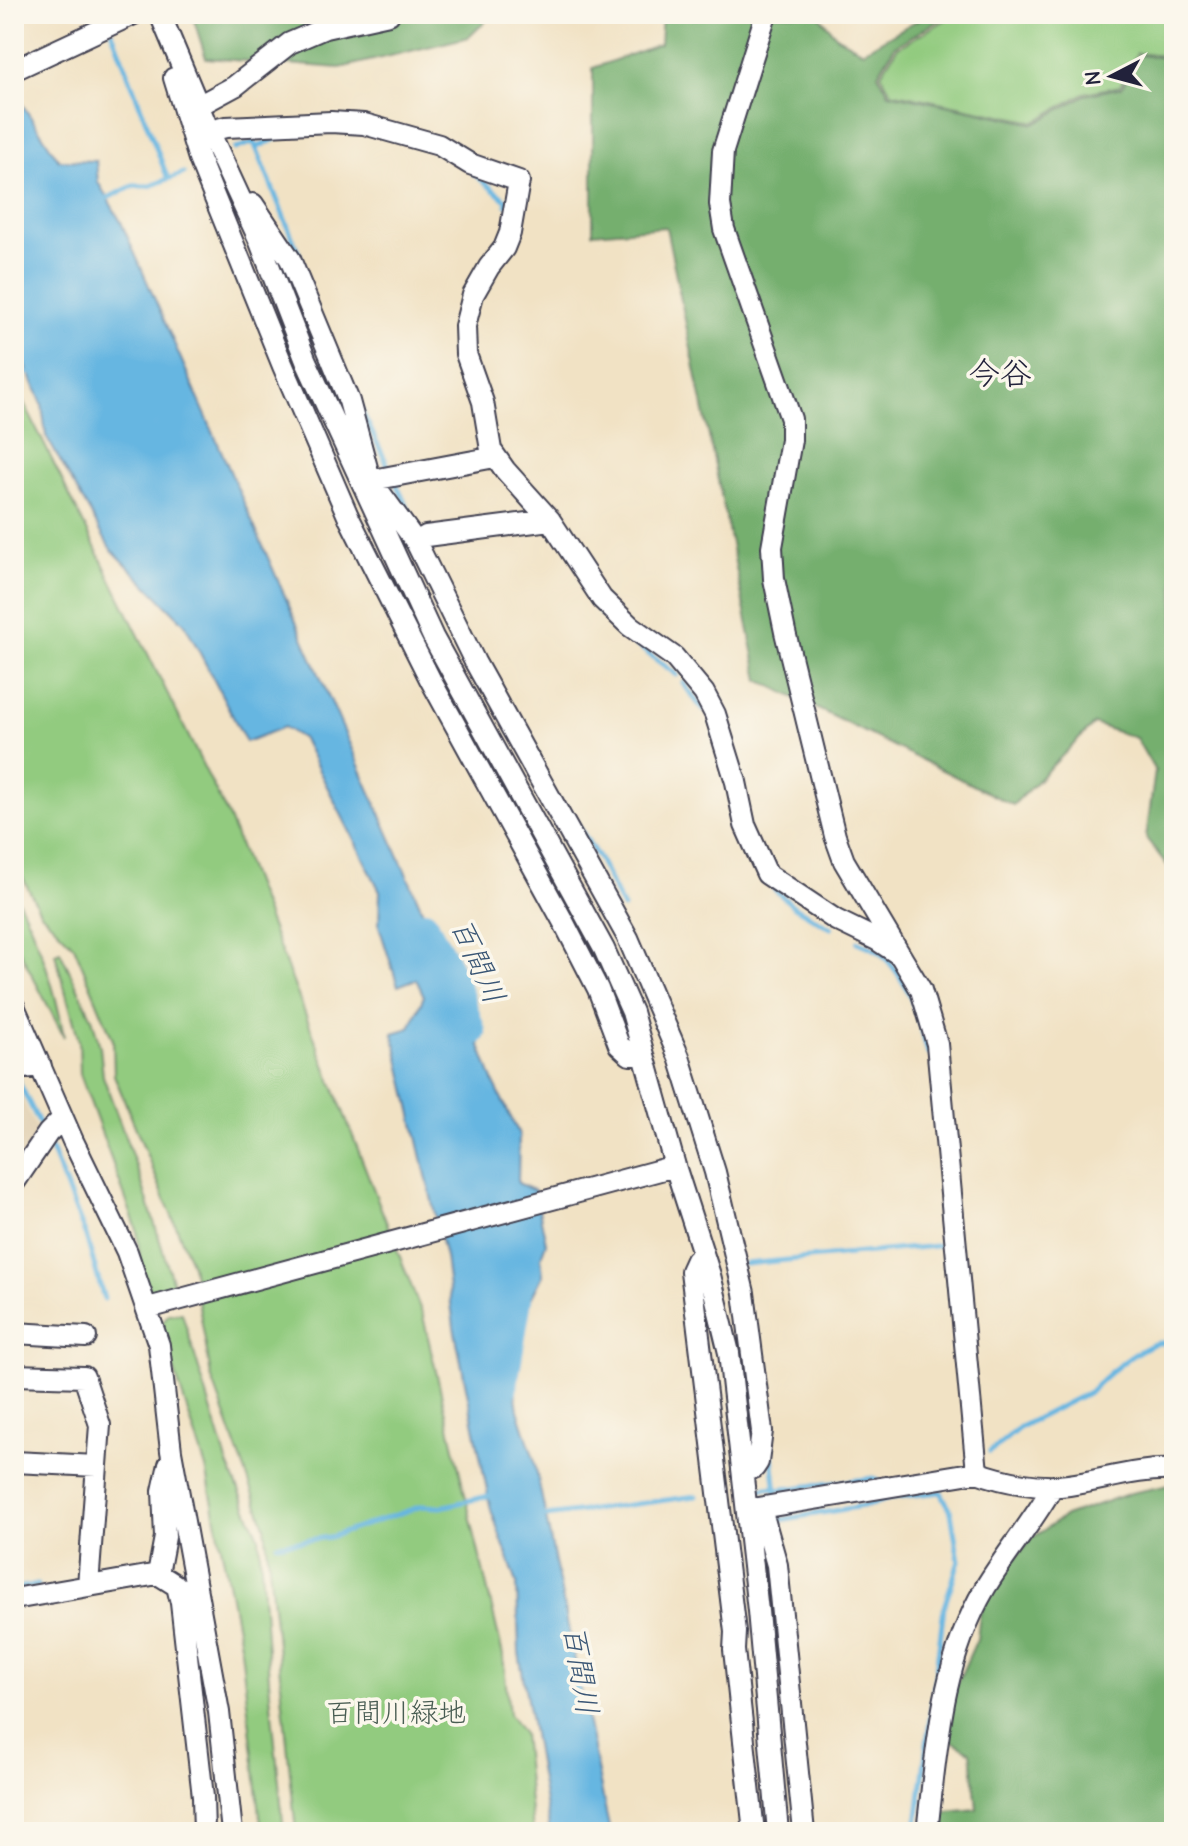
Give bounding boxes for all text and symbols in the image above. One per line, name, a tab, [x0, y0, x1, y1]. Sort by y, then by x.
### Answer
north arrow	[1072, 36, 1152, 116]
text: N	[1079, 69, 1107, 86]
district label: 今谷	[968, 355, 1032, 392]
water label: 百間川	[443, 913, 512, 1009]
water label: 百間川	[556, 1623, 605, 1717]
park label: 百間川緑地	[326, 1697, 466, 1729]

